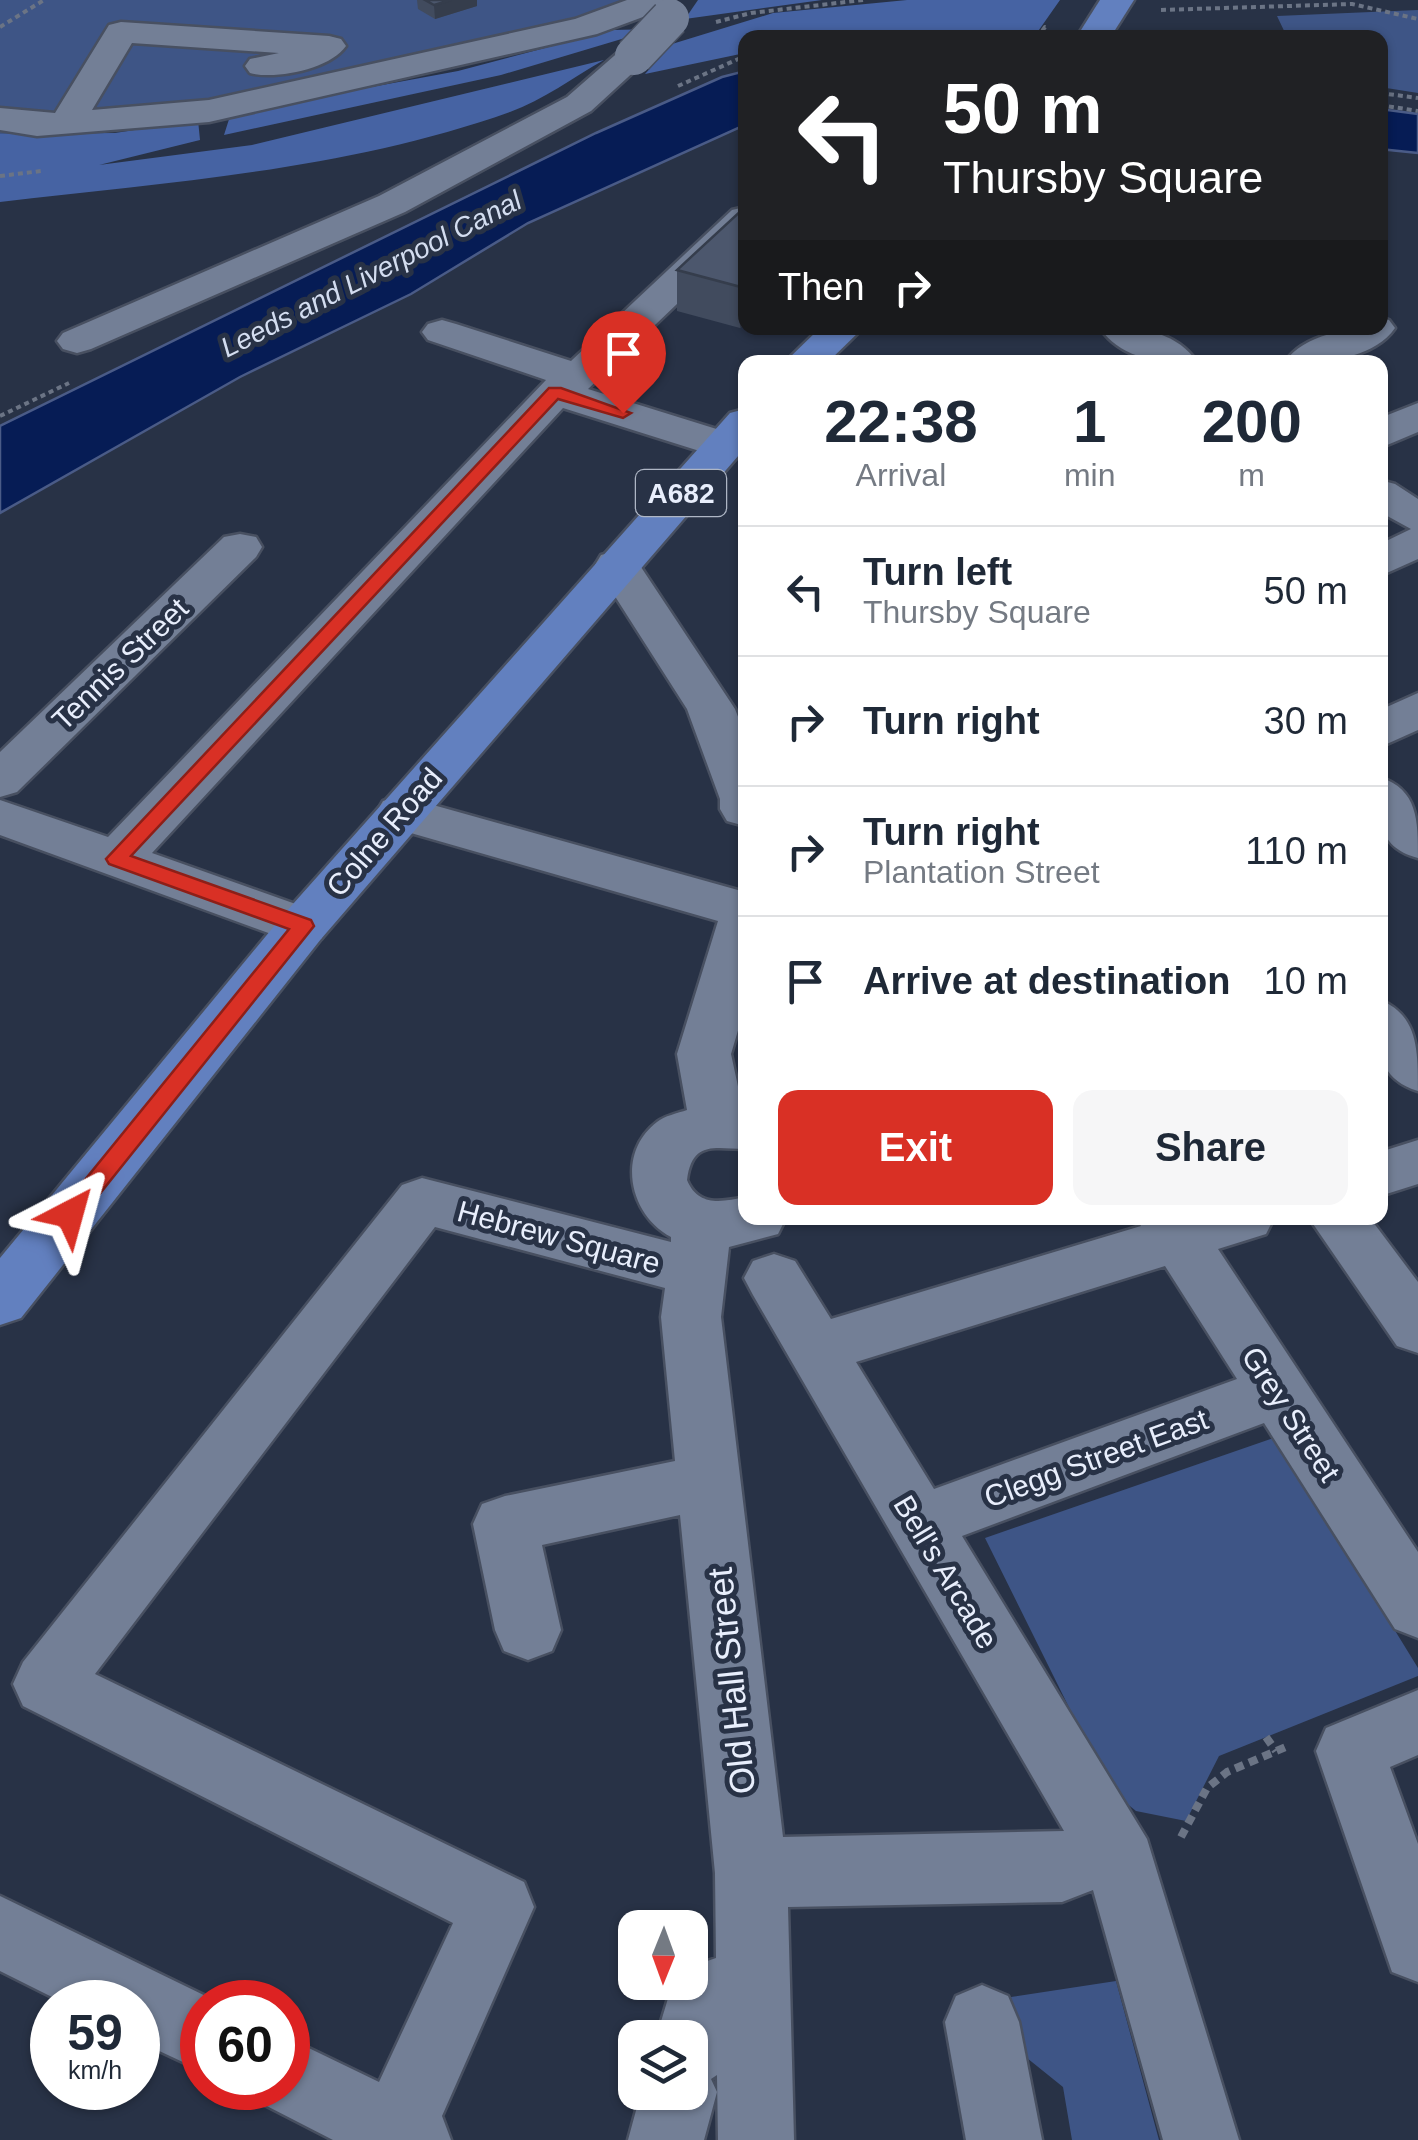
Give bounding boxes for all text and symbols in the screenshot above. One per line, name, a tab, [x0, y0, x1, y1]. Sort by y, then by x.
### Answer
icon: left	[778, 70, 908, 200]
text: 50 m	[943, 70, 1103, 148]
text: Thursby Square	[943, 152, 1263, 203]
water label: Leeds and Liverpool Canal	[216, 184, 527, 363]
icon: right	[885, 260, 940, 315]
text: Then	[778, 266, 865, 308]
pin	[581, 311, 666, 414]
icon: arrive	[596, 326, 651, 381]
text: 22:38	[824, 388, 978, 455]
text: 1	[1073, 388, 1106, 455]
text: 200	[1202, 388, 1302, 455]
text: Arrival	[856, 457, 946, 493]
text: min	[1064, 457, 1115, 493]
text: m	[1238, 457, 1265, 493]
road number: A682	[636, 470, 726, 516]
text: Turn left	[863, 551, 1012, 593]
icon: left	[778, 564, 833, 619]
text: 50 m	[1264, 570, 1348, 612]
street label: Tennis Street	[46, 591, 195, 737]
text: Thursby Square	[863, 594, 1091, 630]
icon: right	[778, 694, 833, 749]
text: Turn right	[863, 700, 1040, 742]
text: 30 m	[1264, 700, 1348, 742]
street label: Colne Road	[320, 761, 448, 903]
text: Turn right	[863, 811, 1040, 853]
icon: right	[778, 824, 833, 879]
text: 110 m	[1245, 830, 1348, 872]
text: Plantation Street	[863, 854, 1100, 890]
icon: arrive	[778, 954, 833, 1009]
text: Arrive at destination	[863, 960, 1230, 1002]
text: 10 m	[1264, 960, 1348, 1002]
button: Exit	[778, 1090, 1053, 1205]
button: Share	[1073, 1090, 1348, 1205]
position arrow	[18, 1162, 122, 1266]
street label: Hebrew Square	[454, 1194, 664, 1280]
street label: Grey Street	[1235, 1341, 1347, 1488]
street label: Clegg Street East	[980, 1402, 1213, 1514]
street label: Bell's Arcade	[887, 1490, 1005, 1654]
street label: Old Hall Street	[700, 1566, 762, 1796]
north arrow	[618, 1910, 708, 2000]
map controls	[618, 1910, 708, 2110]
speed limit sign: 60	[180, 1980, 310, 2110]
text: 59	[67, 2005, 123, 2061]
button: layers	[618, 2020, 708, 2110]
text: km/h	[68, 2056, 122, 2084]

